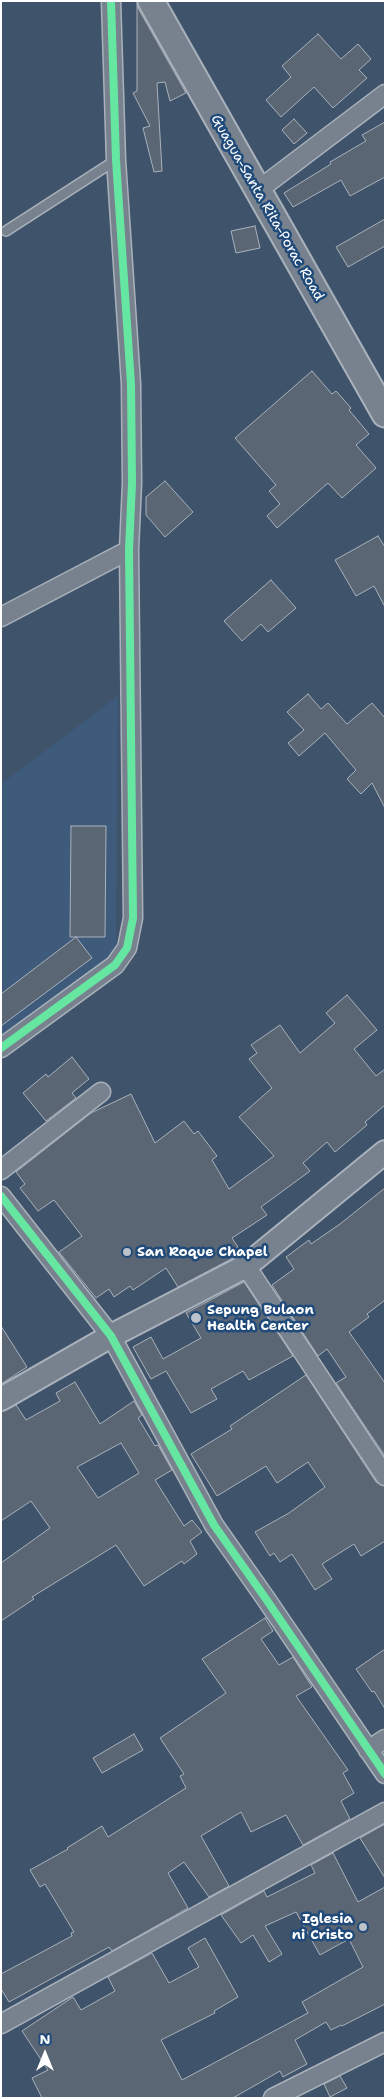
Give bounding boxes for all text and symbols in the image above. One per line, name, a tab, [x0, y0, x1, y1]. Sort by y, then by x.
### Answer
street label: Guagua-Santa Rita-Porac Road	[207, 112, 327, 304]
place label: San Roque Chapel	[137, 1244, 268, 1260]
marker: San Roque Chapel	[121, 1246, 133, 1258]
place label: Sepung Bulaon Health Center	[207, 1302, 314, 1334]
marker: Sepung Bulaon Health Center	[189, 1311, 203, 1325]
place label: Iglesia ni Cristo	[292, 1911, 353, 1944]
marker: Iglesia ni Cristo	[357, 1921, 369, 1933]
north arrow	[20, 2029, 70, 2079]
text: N	[39, 2030, 51, 2048]

